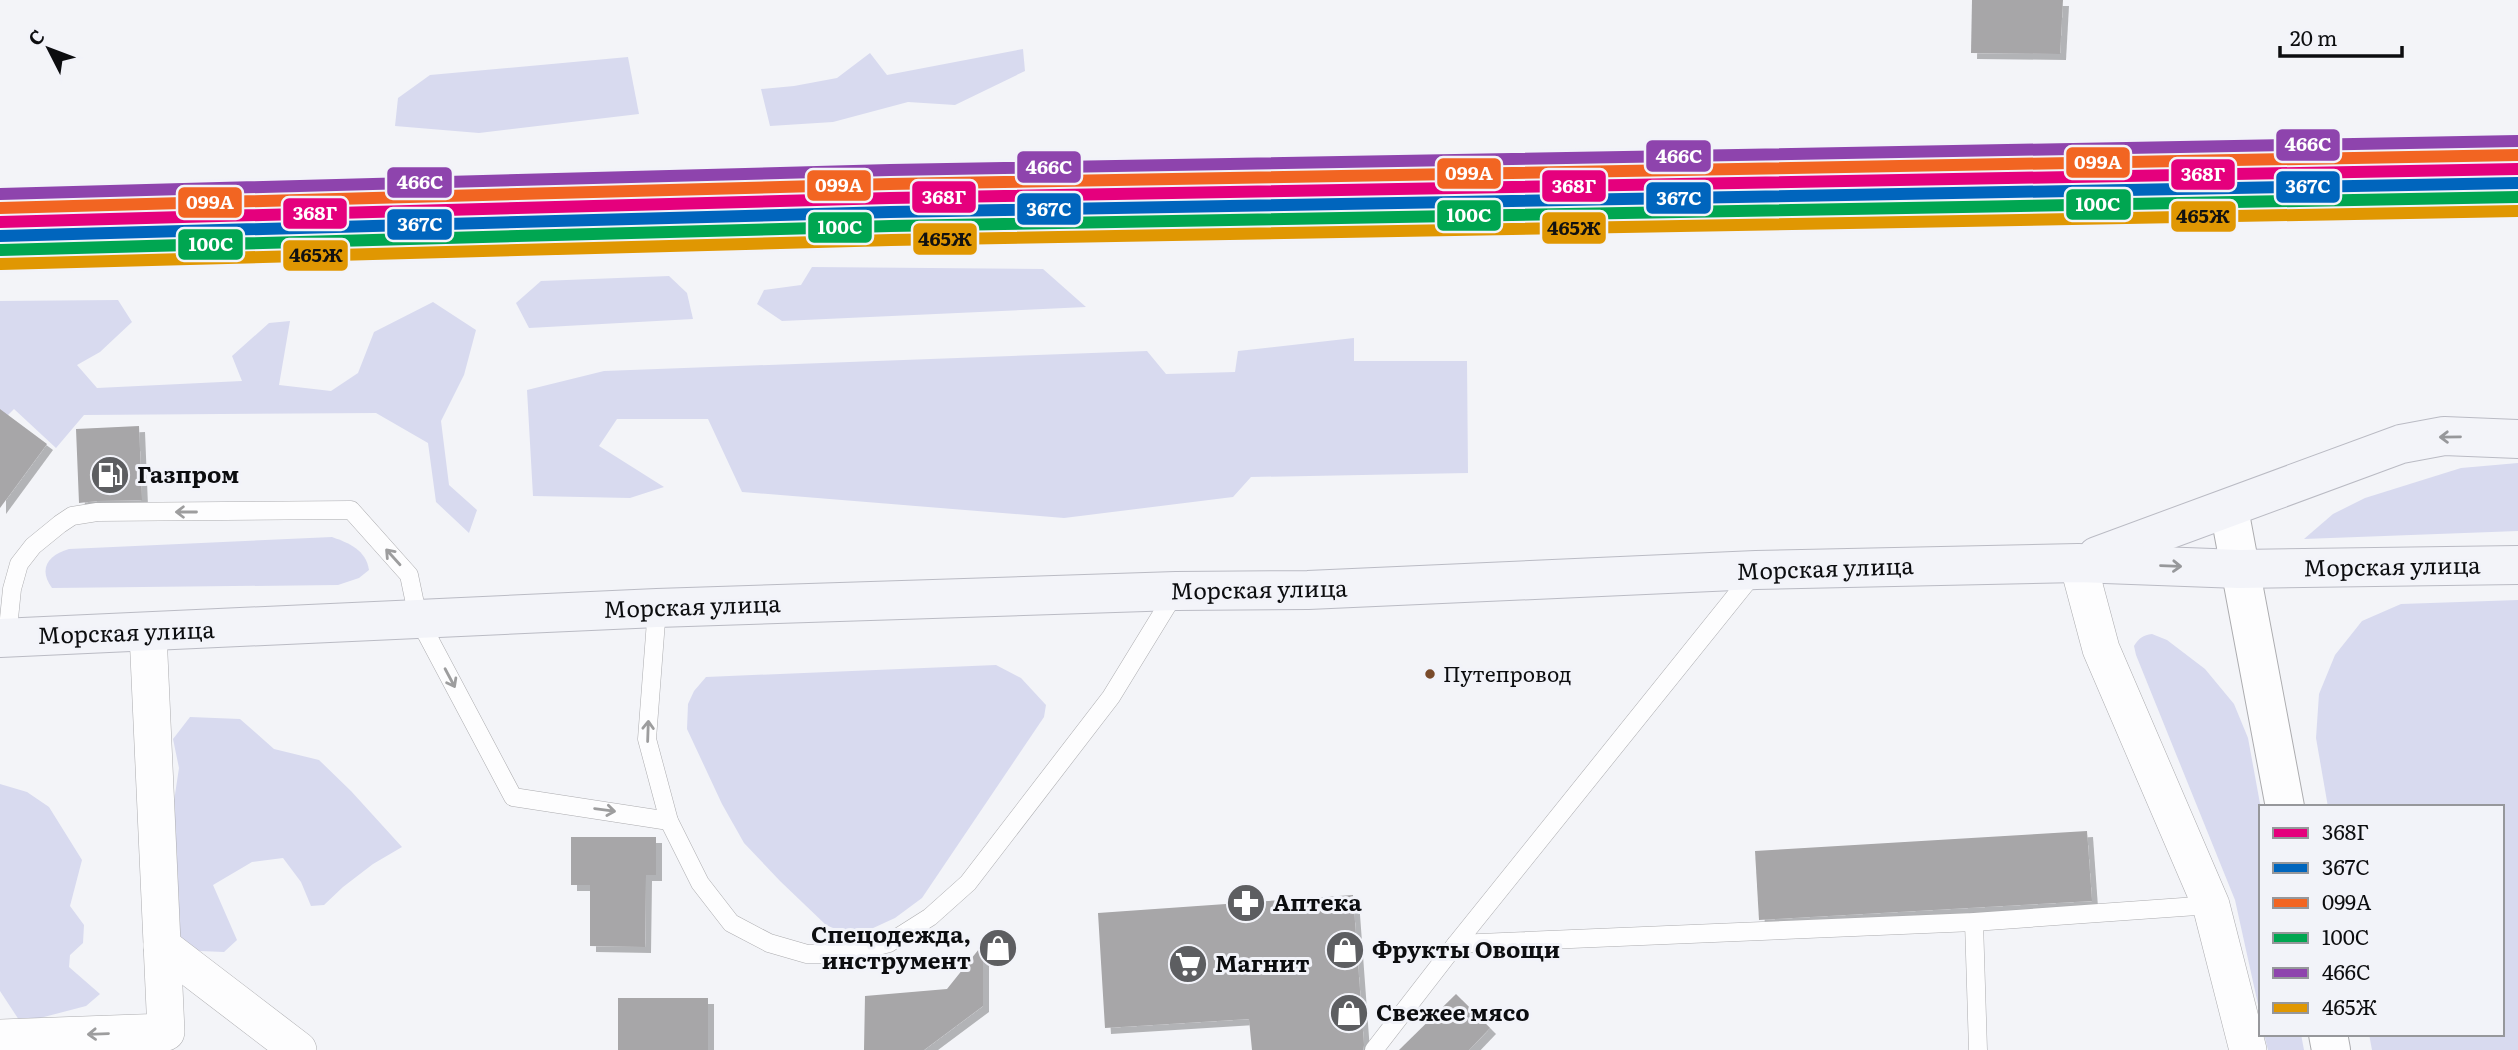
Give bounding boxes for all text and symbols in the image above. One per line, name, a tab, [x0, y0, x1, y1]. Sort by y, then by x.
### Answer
north arrow	[14, 14, 84, 84]
scale bar	[2280, 14, 2402, 58]
text: 20 m	[2290, 21, 2337, 52]
text: С	[21, 23, 51, 51]
line badge: 466С	[2275, 128, 2341, 162]
text: 466С	[2284, 129, 2332, 157]
line badge: 466С	[1645, 139, 1712, 173]
text: 466С	[1655, 141, 1703, 169]
line badge: 099А	[2065, 146, 2131, 179]
text: 099А	[2074, 147, 2123, 175]
line badge: 466С	[1016, 150, 1082, 184]
text: 466С	[1025, 152, 1073, 180]
line badge: 099А	[1436, 157, 1502, 190]
text: 099А	[1445, 158, 1494, 186]
line badge: 368Г	[2170, 158, 2236, 191]
text: 368Г	[2181, 159, 2226, 187]
line badge: 466С	[386, 166, 453, 199]
text: 466С	[396, 167, 444, 195]
line badge: 099А	[806, 169, 872, 202]
line badge: 368Г	[1541, 169, 1607, 203]
text: 099А	[815, 170, 864, 198]
line badge: 367С	[2275, 170, 2341, 204]
text: 368Г	[1552, 171, 1597, 199]
text: 367С	[2285, 171, 2331, 199]
line badge: 368Г	[911, 180, 977, 214]
line badge: 367С	[1645, 181, 1712, 215]
text: 368Г	[922, 182, 967, 210]
text: 367С	[1656, 183, 1702, 211]
line badge: 099А	[177, 186, 243, 219]
text: 099А	[186, 187, 235, 215]
line badge: 100C	[2065, 188, 2132, 221]
text: 100C	[2076, 189, 2120, 217]
line badge: 367С	[1016, 192, 1082, 226]
text: 367С	[1026, 194, 1072, 222]
line badge: 368Г	[282, 197, 348, 230]
text: 368Г	[293, 198, 338, 226]
line badge: 100C	[1436, 199, 1502, 232]
text: 100C	[1447, 200, 1491, 228]
line badge: 465Ж	[2170, 200, 2237, 233]
text: 465Ж	[2176, 201, 2230, 229]
line badge: 367С	[386, 208, 453, 241]
text: 367С	[397, 209, 443, 237]
line badge: 100C	[807, 211, 873, 244]
line badge: 465Ж	[1541, 211, 1607, 245]
text: 100C	[818, 212, 862, 240]
text: 465Ж	[1547, 213, 1601, 241]
line badge: 465Ж	[912, 222, 978, 256]
text: 465Ж	[918, 224, 972, 252]
line badge: 100C	[177, 228, 244, 261]
text: 100C	[189, 229, 233, 257]
line badge: 465Ж	[282, 239, 349, 272]
text: 465Ж	[289, 240, 343, 268]
one-way arrow	[2439, 430, 2462, 444]
fuel station icon: Газпром	[89, 454, 131, 496]
place label: Газпром	[137, 456, 239, 490]
one-way arrow	[175, 505, 198, 519]
street label: Морская улица	[2303, 546, 2481, 584]
street label: Морская улица	[1736, 547, 1915, 587]
one-way arrow	[385, 548, 401, 566]
one-way arrow	[2159, 560, 2182, 573]
street label: Морская улица	[1170, 569, 1348, 607]
street label: Морская улица	[603, 585, 782, 625]
street label: Морская улица	[37, 611, 216, 651]
place label: Путепровод	[1443, 657, 1572, 688]
marker: Путепровод	[1423, 667, 1437, 681]
one-way arrow	[444, 668, 458, 688]
one-way arrow	[642, 720, 655, 743]
one-way arrow	[593, 804, 616, 817]
legend	[2259, 805, 2504, 1036]
text: 368Г	[2322, 815, 2369, 846]
text: 367С	[2322, 850, 2370, 881]
pharmacy icon: Аптека	[1225, 882, 1267, 924]
place label: Аптека	[1273, 884, 1362, 918]
text: 099А	[2322, 885, 2372, 916]
place label: Спецодежда, инструмент	[811, 916, 971, 976]
text: 100C	[2322, 920, 2370, 951]
shop icon: Спецодежда, инструмент	[977, 927, 1019, 969]
shop icon: Фрукты Овощи	[1324, 929, 1366, 971]
place label: Фрукты Овощи	[1372, 931, 1560, 965]
supermarket icon: Магнит	[1167, 943, 1209, 985]
place label: Магнит	[1215, 945, 1310, 979]
text: 466С	[2322, 955, 2371, 986]
text: 465Ж	[2322, 990, 2378, 1021]
shop icon: Свежее мясо	[1328, 992, 1370, 1034]
place label: Свежее мясо	[1376, 994, 1530, 1028]
one-way arrow	[86, 1028, 109, 1041]

